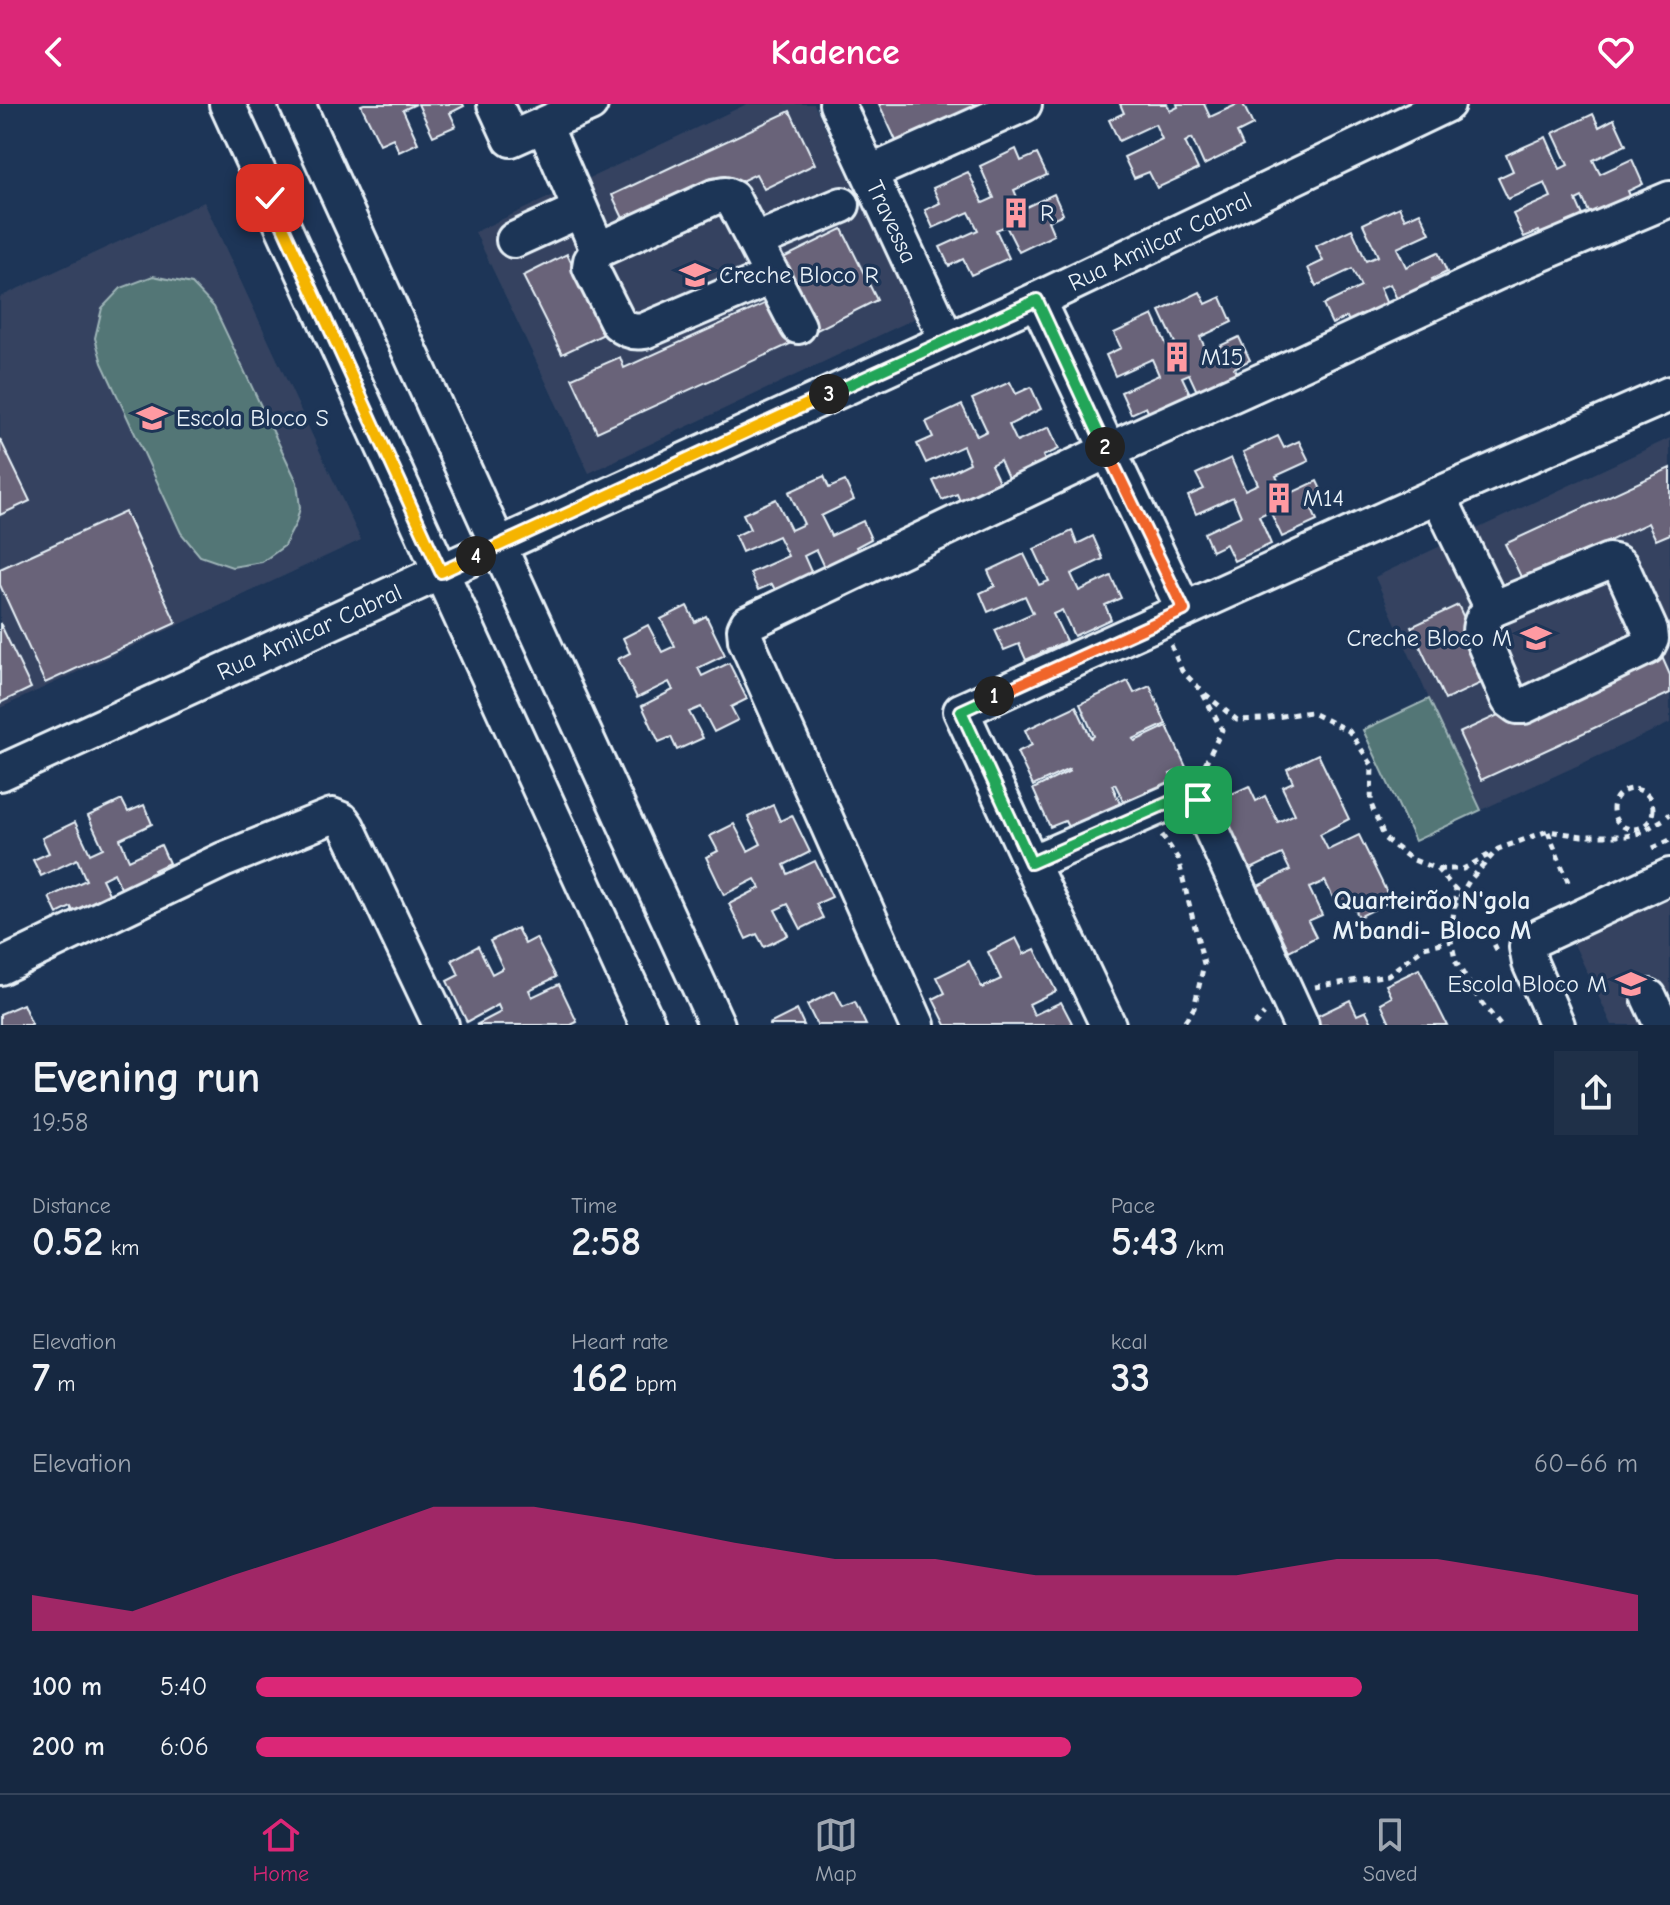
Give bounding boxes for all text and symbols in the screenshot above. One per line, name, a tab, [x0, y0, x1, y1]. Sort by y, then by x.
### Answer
icon: back	[32, 30, 76, 74]
icon: heart	[1594, 30, 1638, 74]
text: Kadence	[770, 32, 900, 73]
pin	[236, 164, 304, 232]
icon: check	[248, 176, 292, 220]
street label: Travessa	[861, 176, 923, 268]
street label: Rua Amilcar Cabral	[1064, 186, 1256, 297]
building icon: R	[999, 196, 1033, 230]
place label: R	[1040, 199, 1054, 227]
school or university icon: Creche Bloco R	[678, 258, 712, 292]
place label: Creche Bloco R	[719, 261, 879, 289]
building icon: M15	[1160, 340, 1194, 374]
place label: M15	[1201, 343, 1244, 371]
pin: 3	[809, 374, 849, 414]
text: 3	[824, 381, 834, 407]
school or university icon: Escola Bloco S	[135, 401, 169, 435]
place label: Escola Bloco S	[176, 404, 329, 432]
pin: 2	[1085, 427, 1125, 467]
text: 2	[1100, 434, 1110, 460]
building icon: M14	[1262, 481, 1296, 515]
place label: M14	[1303, 484, 1344, 512]
pin: 4	[456, 536, 496, 576]
text: 4	[471, 543, 481, 569]
street label: Rua Amilcar Cabral	[213, 578, 406, 686]
school or university icon: Creche Bloco M	[1519, 621, 1553, 655]
place label: Creche Bloco M	[1346, 624, 1512, 652]
pin: 1	[974, 676, 1014, 716]
text: 1	[990, 683, 998, 709]
pin	[1164, 766, 1232, 834]
icon: arrive	[1176, 778, 1220, 822]
district label: Quarteirão N'gola M'bandi- Bloco M	[1333, 886, 1531, 946]
school or university icon: Escola Bloco M	[1614, 967, 1648, 1001]
place label: Escola Bloco M	[1447, 970, 1607, 998]
button: share	[1554, 1051, 1638, 1135]
text: Evening run	[32, 1052, 260, 1103]
text: 19:58	[32, 1108, 88, 1138]
text: Distance	[32, 1193, 111, 1219]
text: Time	[571, 1193, 617, 1219]
text: Pace	[1111, 1193, 1155, 1219]
text: 0.52	[32, 1219, 103, 1265]
text: 2:58	[571, 1219, 641, 1265]
text: 5:43	[1111, 1219, 1179, 1265]
text: km	[103, 1235, 139, 1261]
text: /km	[1179, 1235, 1224, 1261]
text: Elevation	[32, 1329, 116, 1355]
text: Heart rate	[571, 1329, 668, 1355]
text: kcal	[1111, 1329, 1148, 1355]
text: 7	[32, 1355, 50, 1401]
text: 162	[571, 1355, 628, 1401]
text: 33	[1111, 1355, 1150, 1401]
text: m	[50, 1371, 76, 1397]
text: bpm	[628, 1371, 677, 1397]
text: Elevation	[32, 1449, 132, 1479]
text: 60–66 m	[1534, 1449, 1638, 1479]
text: 100 m	[32, 1672, 102, 1702]
text: 5:40	[160, 1672, 207, 1702]
text: 200 m	[32, 1732, 105, 1762]
text: 6:06	[160, 1732, 209, 1762]
tab: Home	[252, 1813, 309, 1887]
tab: Map	[814, 1813, 858, 1887]
tab: Saved	[1363, 1813, 1418, 1887]

